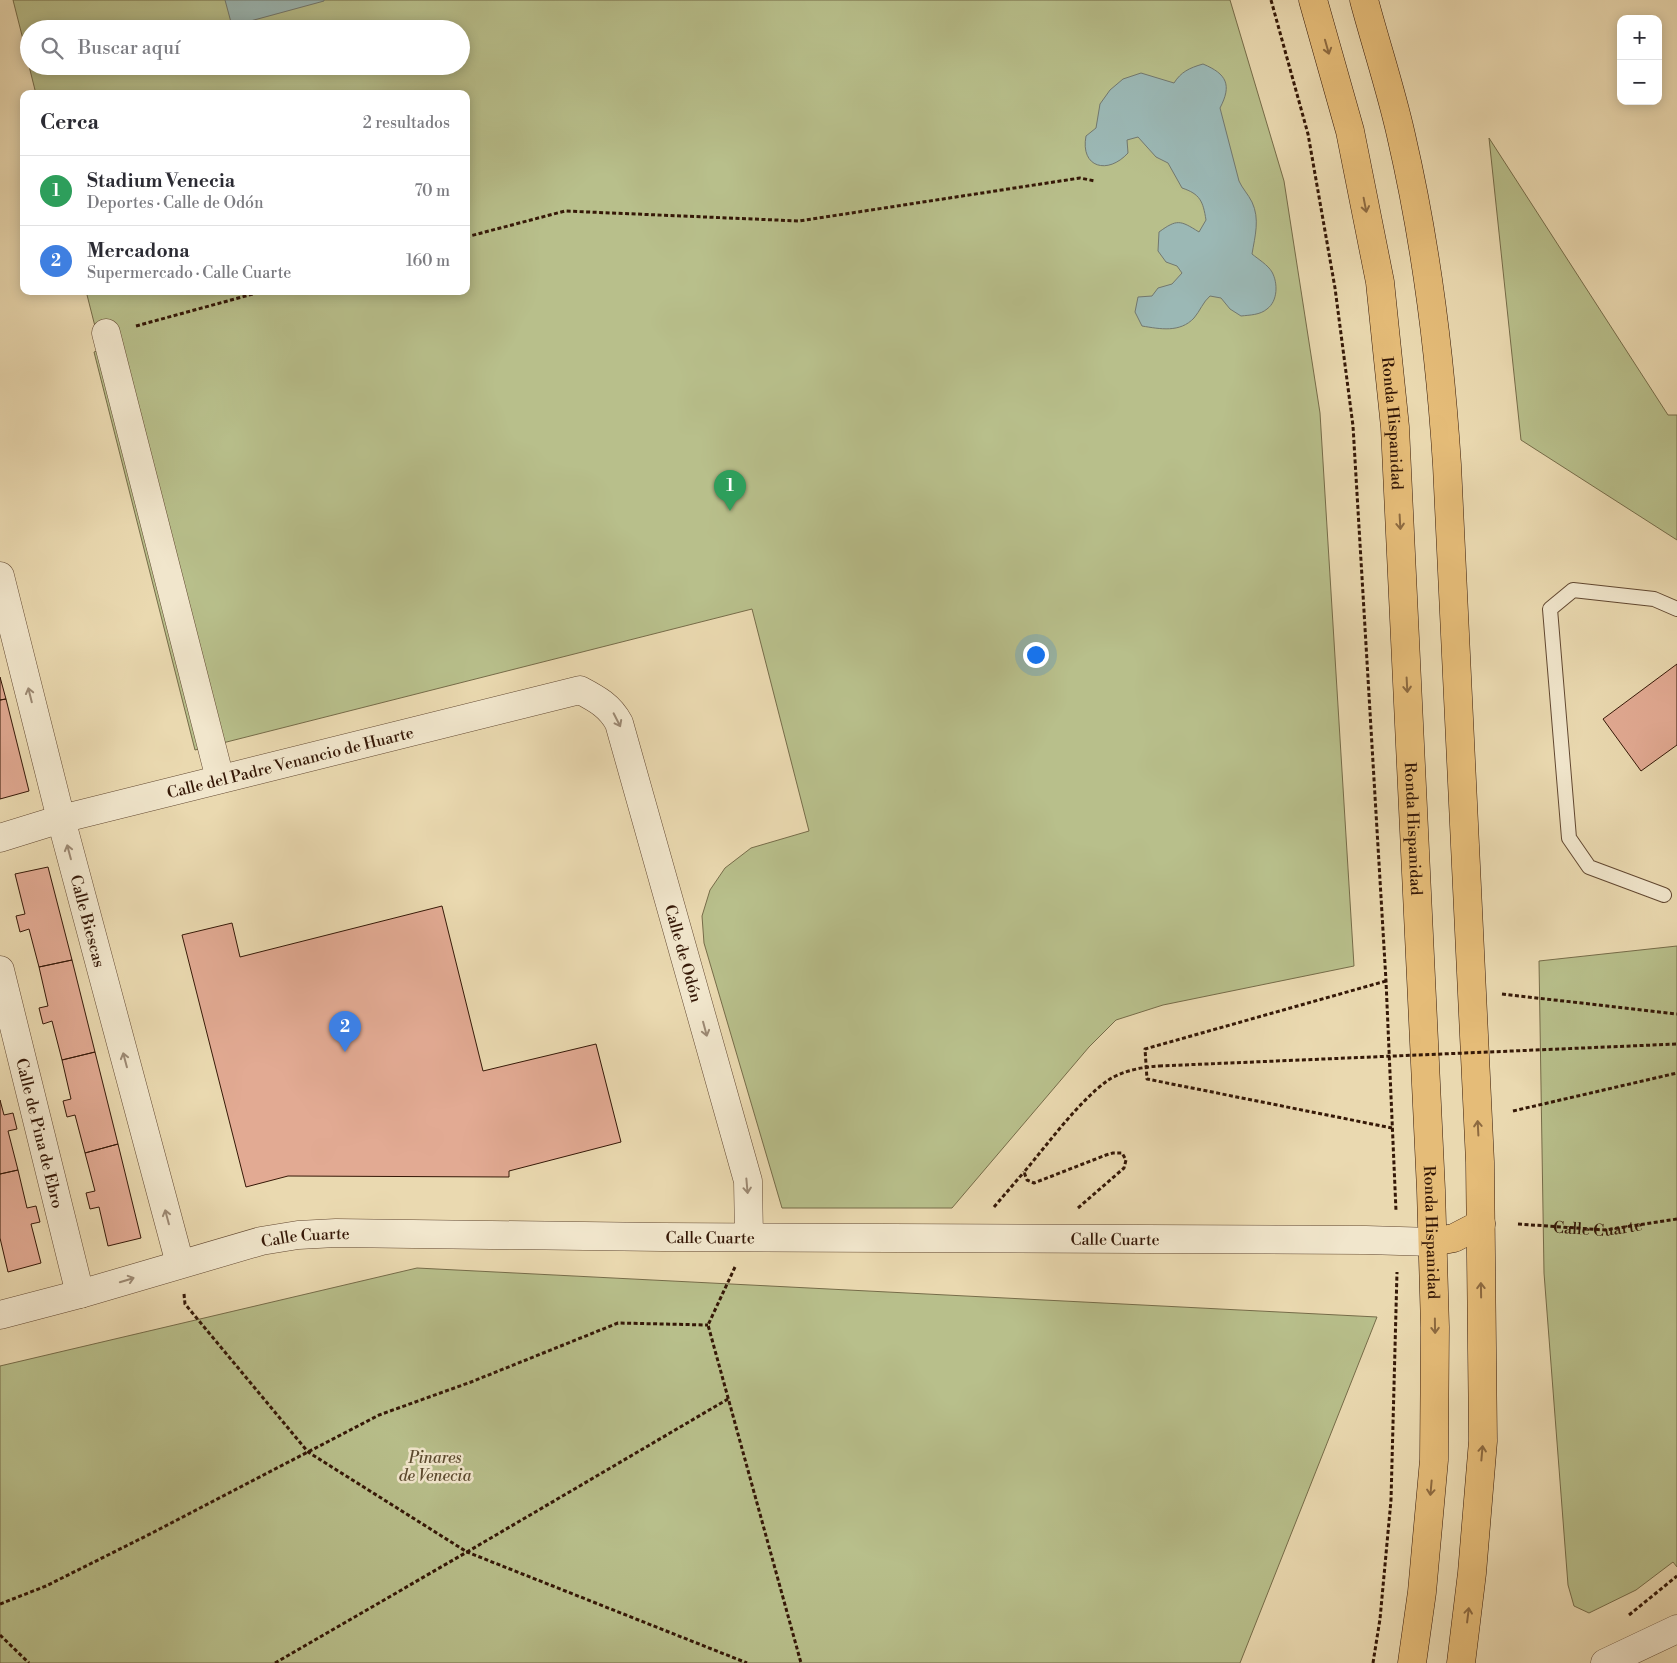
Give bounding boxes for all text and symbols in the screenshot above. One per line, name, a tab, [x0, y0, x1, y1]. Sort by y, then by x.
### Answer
map controls	[1617, 15, 1662, 105]
button: +	[1617, 15, 1662, 60]
search box	[20, 20, 470, 75]
icon: search	[38, 34, 66, 62]
text: Buscar aquí	[78, 36, 180, 60]
one-way arrow	[1322, 38, 1332, 54]
button: −	[1617, 60, 1662, 105]
text: Cerca	[40, 110, 99, 136]
text: 2 resultados	[363, 113, 450, 133]
text: Stadium Venecia	[87, 169, 235, 193]
text: 1	[52, 181, 60, 201]
text: 70 m	[414, 181, 450, 201]
text: Deportes · Calle de Odón	[87, 193, 264, 213]
one-way arrow	[1360, 196, 1370, 212]
text: Mercadona	[87, 239, 190, 263]
text: 2	[51, 251, 61, 271]
text: 160 m	[406, 251, 450, 271]
text: Supermercado · Calle Cuarte	[87, 263, 291, 283]
street label: Ronda Hispanidad	[1377, 356, 1407, 490]
pin: 1	[714, 470, 746, 511]
one-way arrow	[1395, 514, 1404, 530]
your location	[1023, 642, 1049, 668]
one-way arrow	[1403, 676, 1412, 692]
one-way arrow	[24, 687, 34, 703]
one-way arrow	[613, 712, 622, 727]
street label: Calle del Padre Venancio de Huarte	[165, 723, 416, 803]
street label: Ronda Hispanidad	[1400, 762, 1426, 896]
one-way arrow	[64, 845, 74, 861]
street label: Calle Biescas	[65, 873, 109, 970]
street label: Calle de Odón	[660, 902, 706, 1005]
pin: 2	[329, 1011, 361, 1052]
one-way arrow	[701, 1020, 711, 1036]
one-way arrow	[120, 1052, 129, 1068]
street label: Calle de Pina de Ebro	[11, 1056, 67, 1211]
one-way arrow	[1473, 1120, 1482, 1136]
street label: Ronda Hispanidad	[1419, 1165, 1443, 1299]
one-way arrow	[742, 1177, 752, 1193]
one-way arrow	[162, 1209, 171, 1225]
street label: Calle Cuarte	[1553, 1215, 1644, 1241]
street label: Calle Cuarte	[260, 1224, 350, 1252]
street label: Calle Cuarte	[665, 1228, 755, 1248]
street label: Calle Cuarte	[1070, 1230, 1160, 1250]
one-way arrow	[119, 1275, 135, 1285]
one-way arrow	[1476, 1283, 1486, 1299]
one-way arrow	[1430, 1318, 1439, 1334]
one-way arrow	[1477, 1445, 1487, 1461]
park label: Pinares de Venecia	[399, 1448, 471, 1486]
one-way arrow	[1426, 1480, 1436, 1496]
one-way arrow	[1463, 1607, 1473, 1623]

